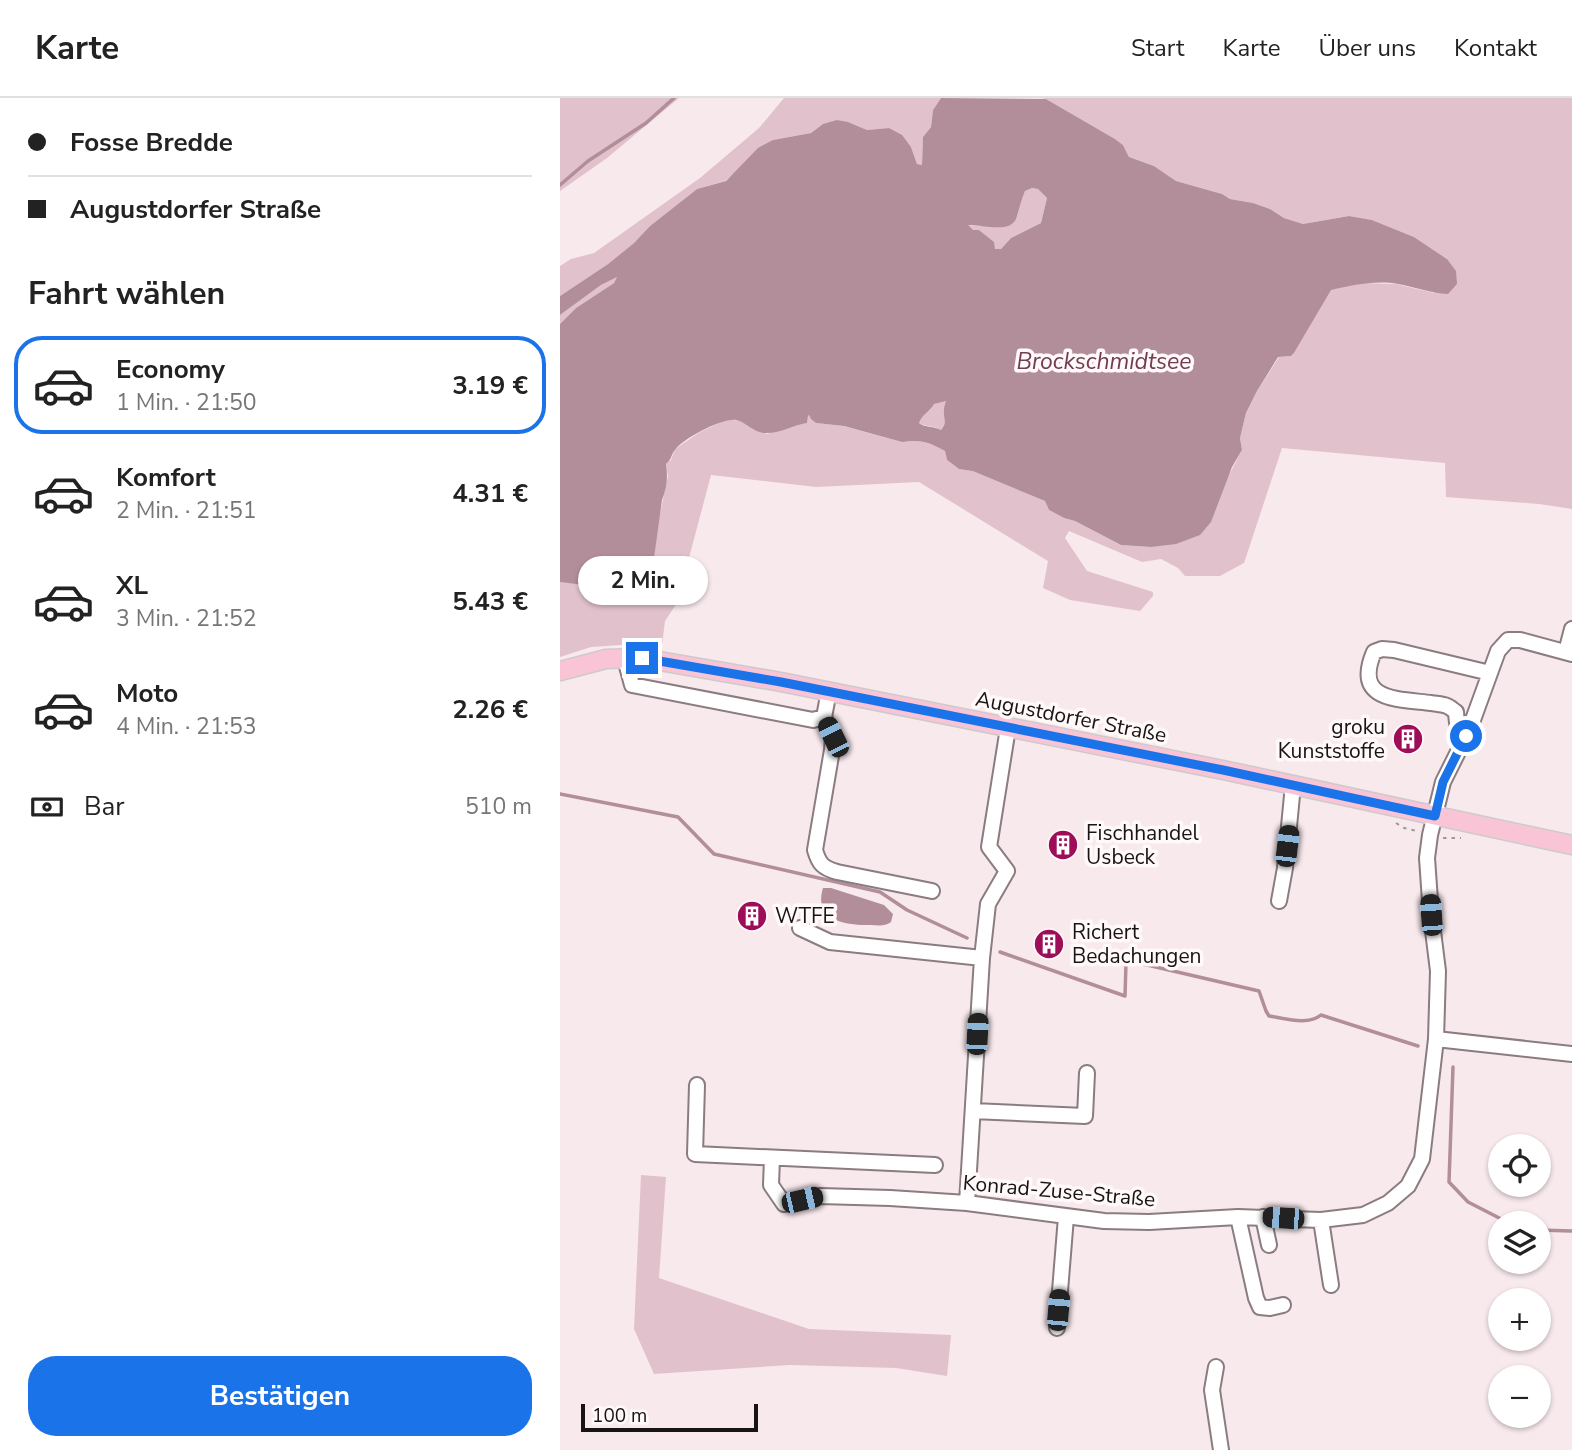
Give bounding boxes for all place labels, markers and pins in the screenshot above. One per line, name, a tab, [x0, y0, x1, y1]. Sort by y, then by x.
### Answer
place label: groku Kunststoffe	[1278, 713, 1385, 765]
building icon: groku Kunststoffe	[1391, 722, 1425, 756]
place label: Fischhandel Usbeck	[1086, 819, 1200, 871]
building icon: Fischhandel Usbeck	[1046, 828, 1080, 862]
building icon: WTFE	[735, 899, 769, 933]
place label: WTFE	[775, 902, 835, 930]
place label: Richert Bedachungen	[1072, 918, 1202, 970]
building icon: Richert Bedachungen	[1032, 927, 1066, 961]

